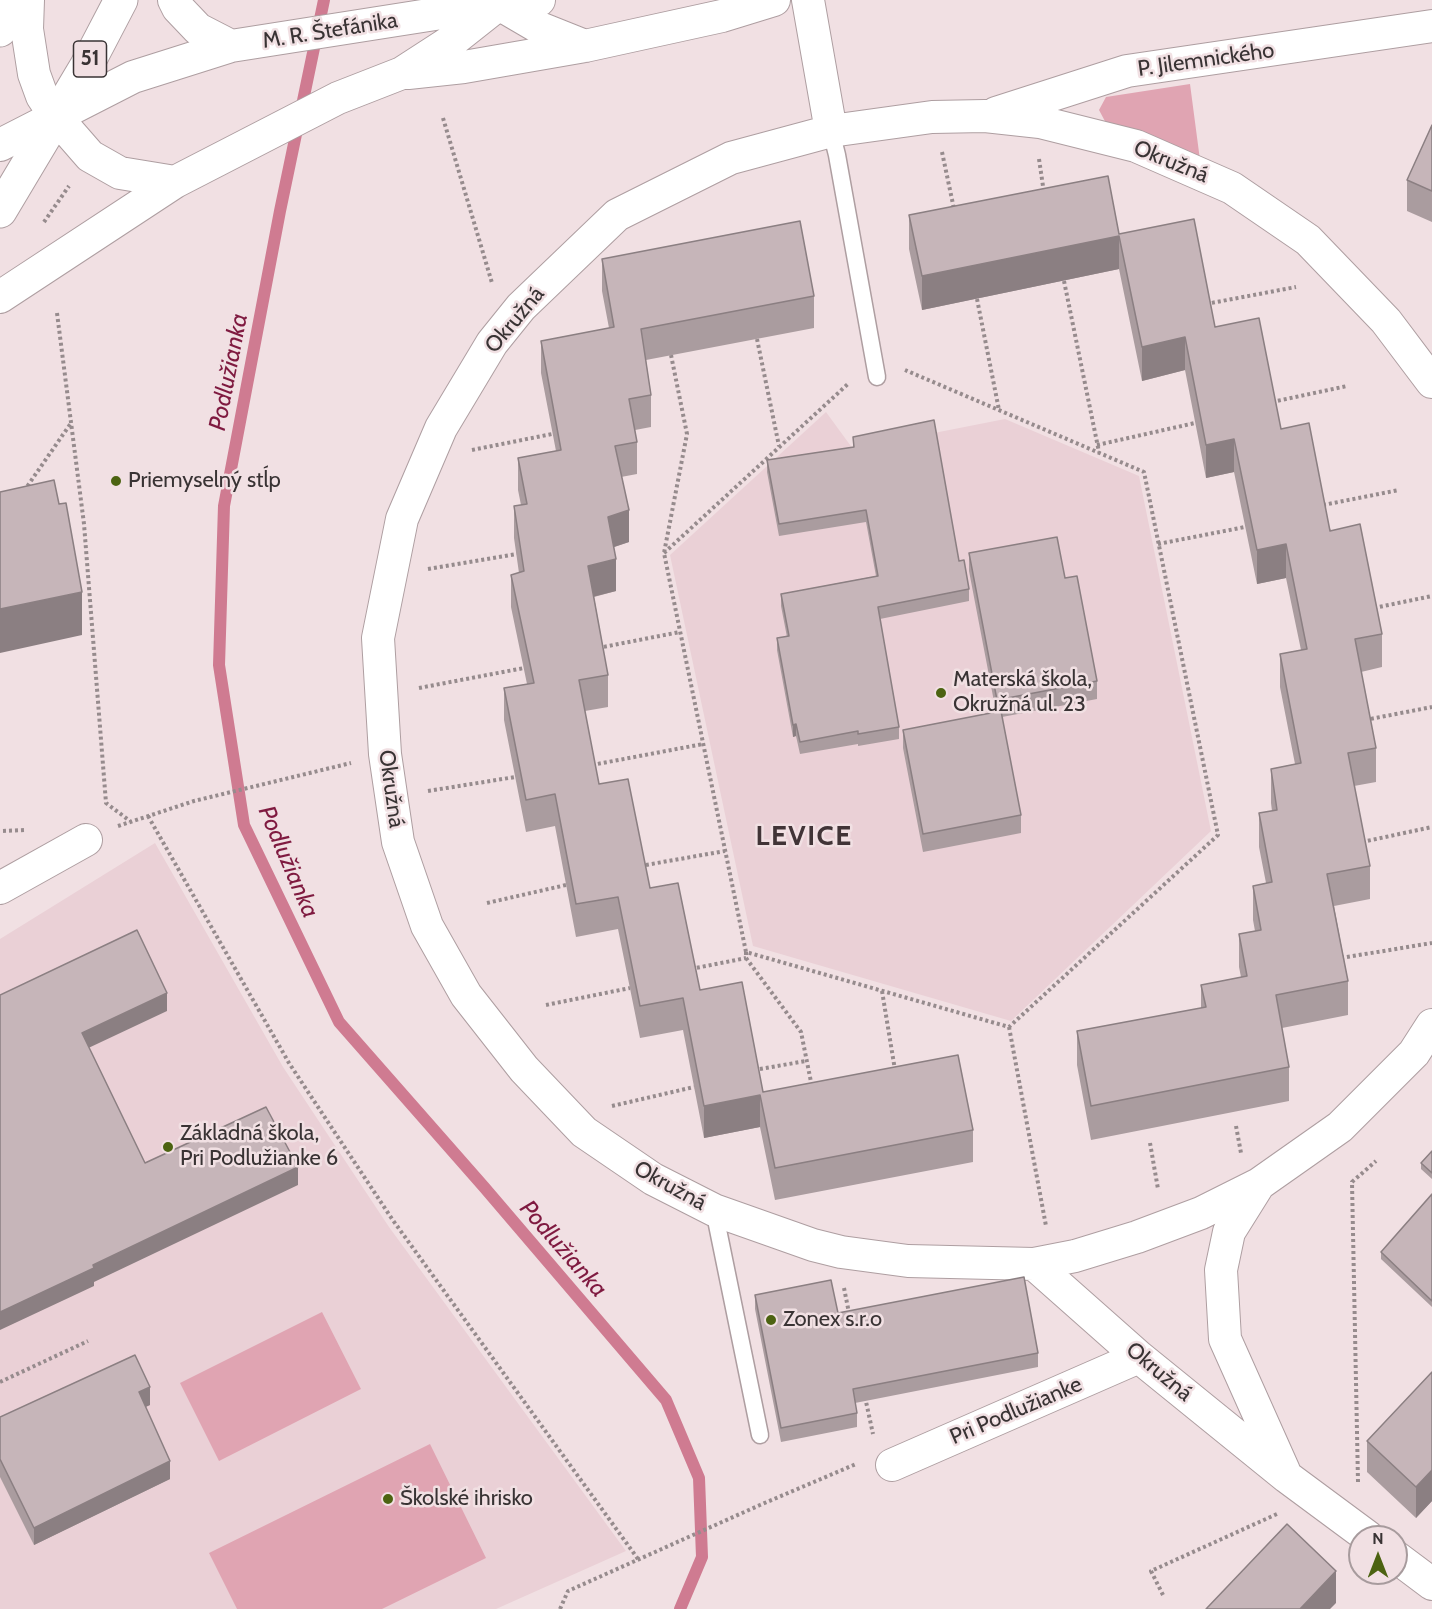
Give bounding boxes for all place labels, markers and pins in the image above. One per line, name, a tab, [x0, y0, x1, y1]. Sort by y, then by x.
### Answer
place label: Priemyselný stĺp	[128, 468, 281, 494]
marker: Priemyselný stĺp	[109, 474, 123, 488]
place label: Materská škola, Okružná ul. 23	[953, 667, 1092, 718]
marker: Materská škola, Okružná ul. 23	[934, 686, 948, 700]
place label: Základná škola, Pri Podlužianke 6	[180, 1121, 338, 1172]
marker: Základná škola, Pri Podlužianke 6	[161, 1140, 175, 1154]
place label: Zonex s.r.o	[783, 1307, 882, 1333]
marker: Zonex s.r.o	[764, 1313, 778, 1327]
place label: Školské ihrisko	[400, 1486, 533, 1512]
marker: Školské ihrisko	[381, 1492, 395, 1506]

